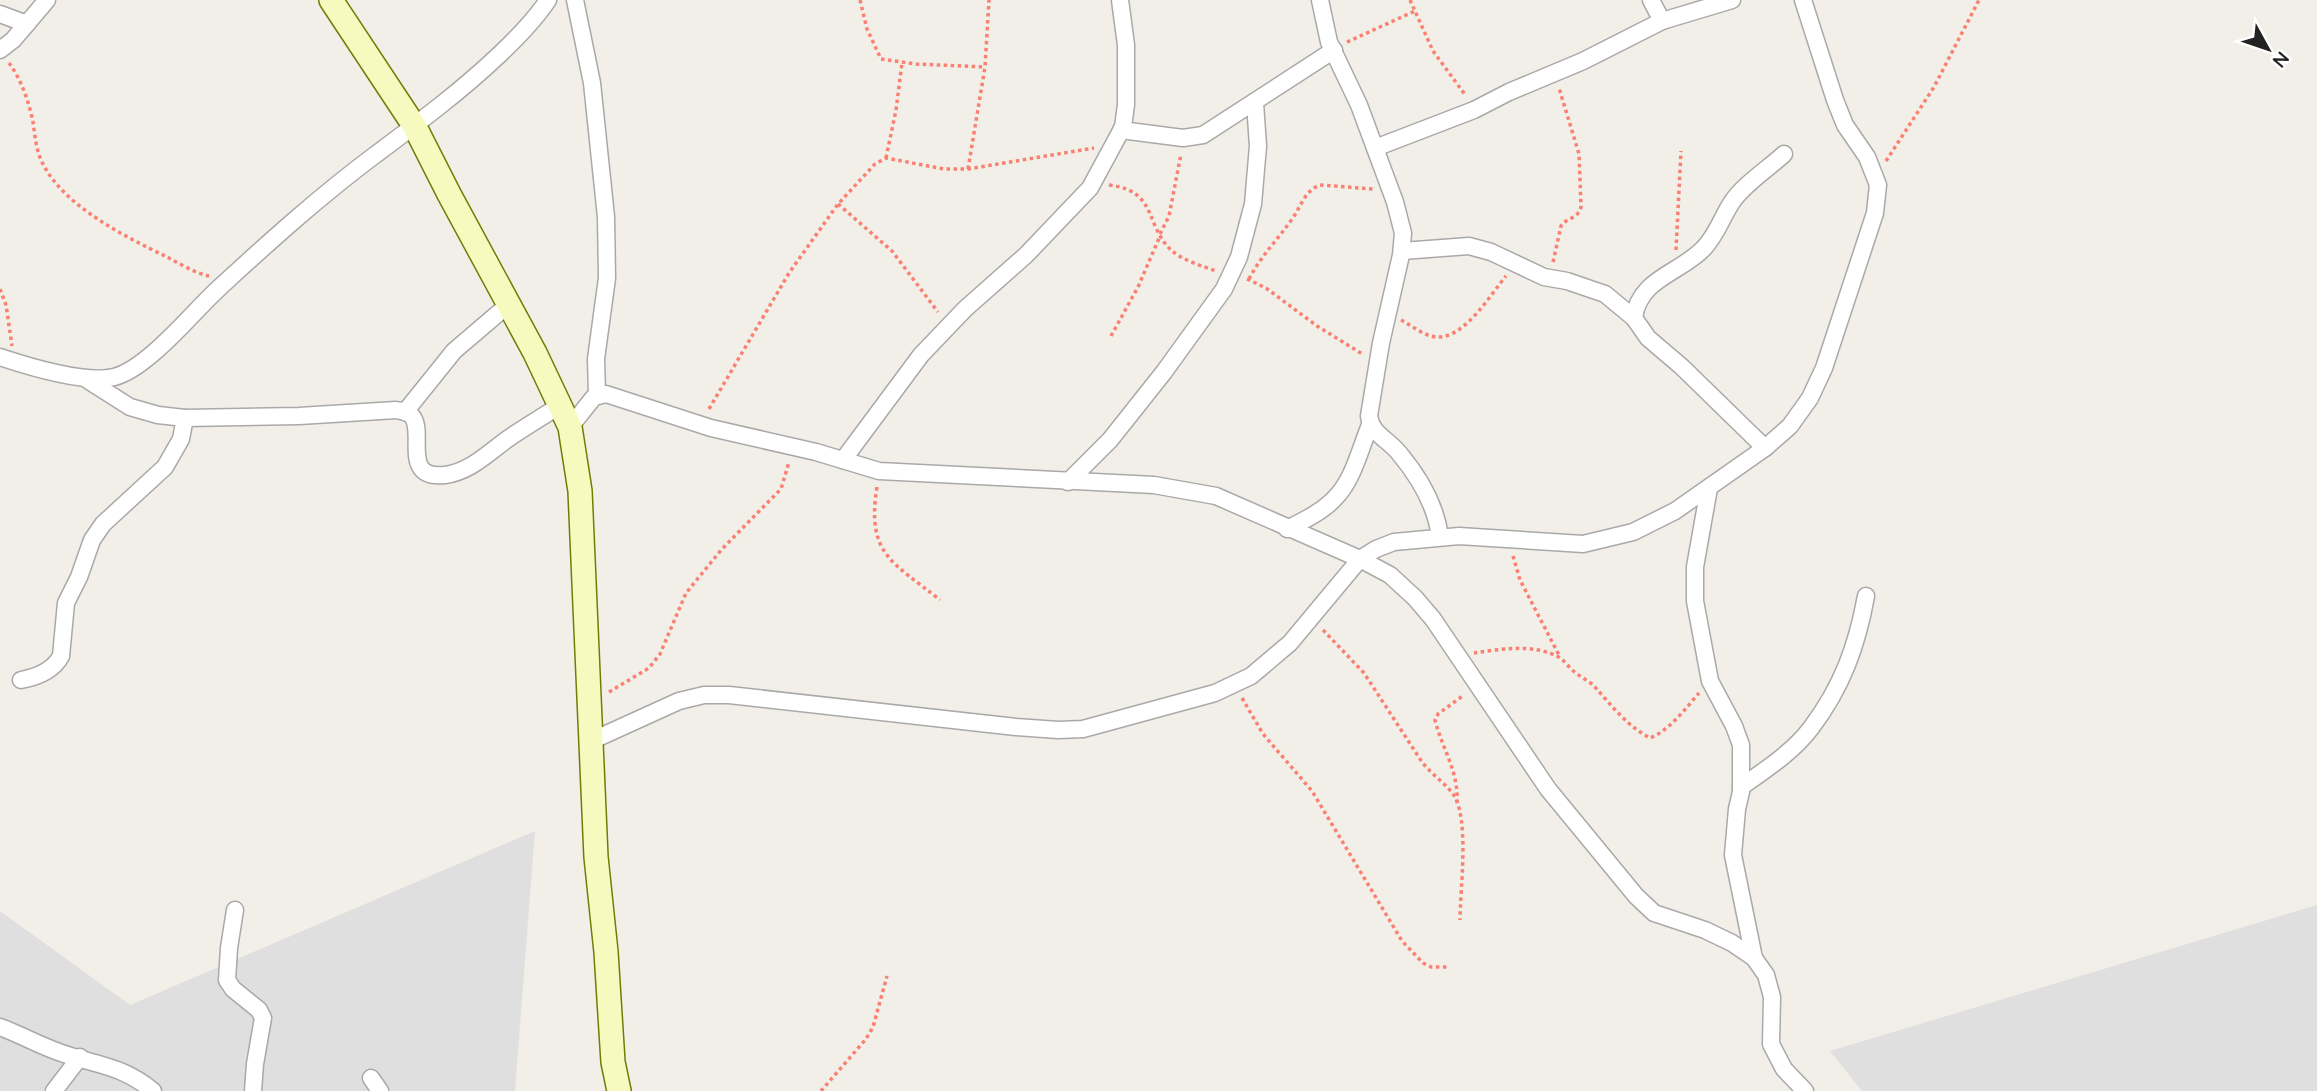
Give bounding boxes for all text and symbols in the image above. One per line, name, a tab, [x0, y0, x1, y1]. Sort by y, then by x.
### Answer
north arrow	[2233, 14, 2303, 84]
text: N	[2267, 47, 2295, 73]

